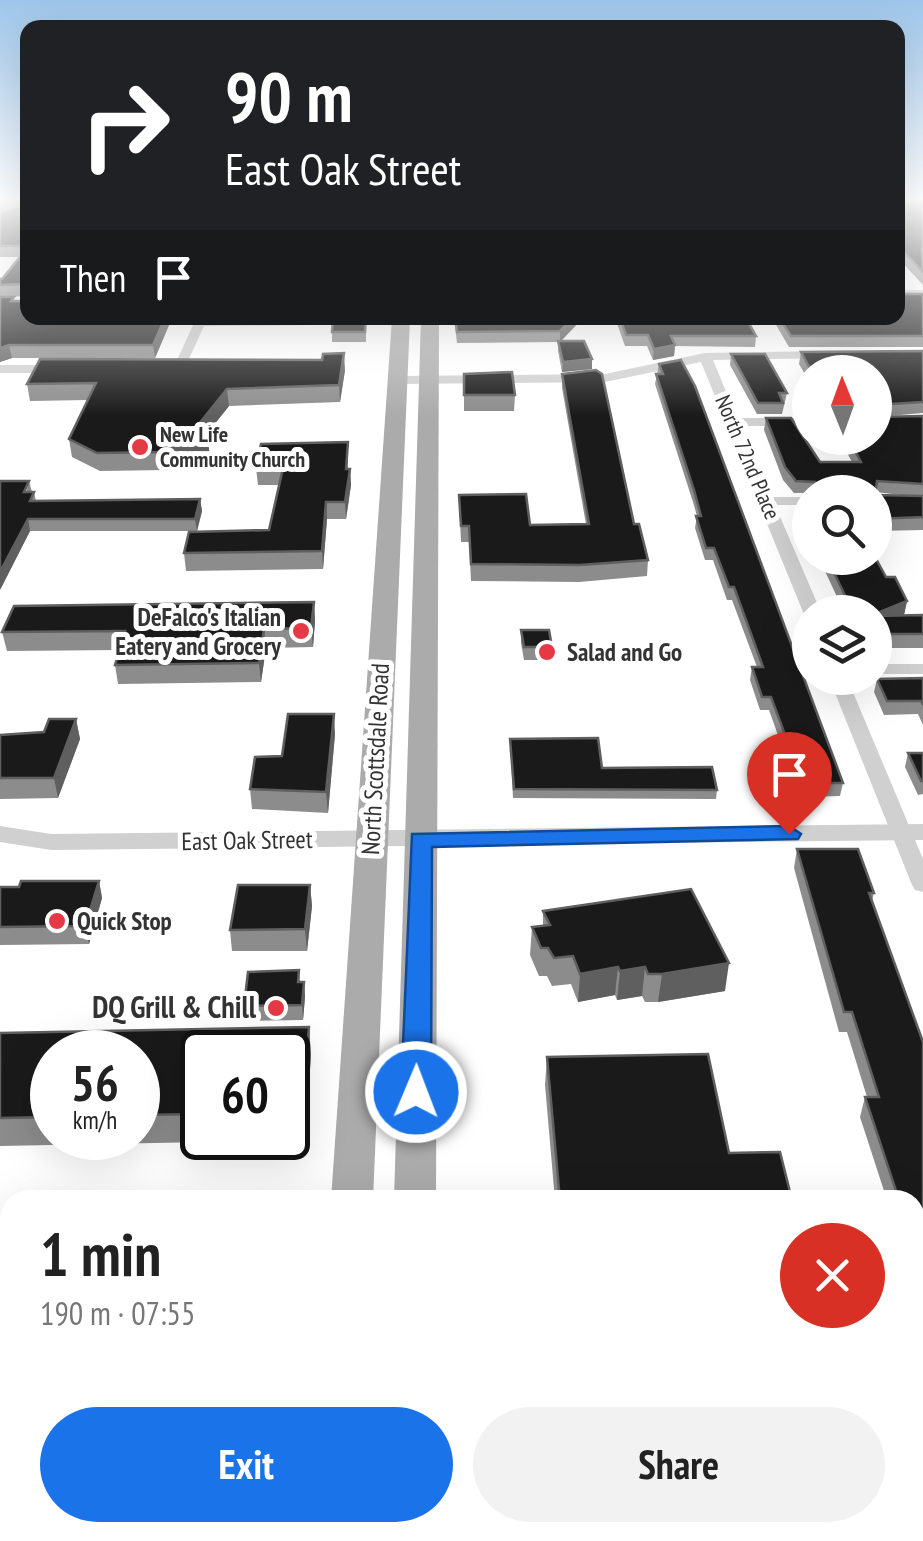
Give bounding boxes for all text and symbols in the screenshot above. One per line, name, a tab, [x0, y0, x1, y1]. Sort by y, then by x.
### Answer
text: 90 m	[225, 51, 353, 141]
icon: right	[60, 60, 190, 190]
text: East Oak Street	[225, 139, 461, 197]
icon: arrive	[146, 250, 201, 305]
text: Then	[60, 253, 126, 302]
north arrow	[792, 355, 892, 455]
map controls	[792, 355, 892, 695]
street label: North 72nd Place	[709, 391, 787, 523]
place label: New Life Community Church	[160, 420, 305, 473]
marker: New Life Community Church	[129, 436, 151, 458]
button: search	[792, 475, 892, 575]
button: layers	[792, 595, 892, 695]
place label: DeFalco's Italian Eatery and Grocery	[115, 601, 282, 662]
marker: DeFalco's Italian Eatery and Grocery	[290, 620, 312, 642]
place label: Salad and Go	[567, 636, 682, 668]
marker: Salad and Go	[536, 641, 558, 663]
street label: North Scottsdale Road	[354, 662, 396, 856]
pin	[747, 732, 832, 835]
icon: arrive	[762, 747, 817, 802]
street label: East Oak Street	[181, 823, 313, 857]
place label: Quick Stop	[77, 905, 172, 937]
marker: Quick Stop	[46, 910, 68, 932]
place label: DQ Grill & Chill	[92, 987, 257, 1026]
marker: DQ Grill & Chill	[265, 997, 287, 1019]
speed limit sign: 60	[180, 1030, 310, 1160]
position arrow	[364, 1040, 468, 1144]
text: 56	[71, 1050, 119, 1115]
text: km/h	[73, 1104, 117, 1136]
text: 1 min	[40, 1215, 161, 1293]
button: close	[780, 1223, 885, 1328]
text: 190 m · 07:55	[40, 1292, 195, 1334]
button: Exit	[40, 1407, 453, 1522]
button: Share	[473, 1407, 885, 1522]

